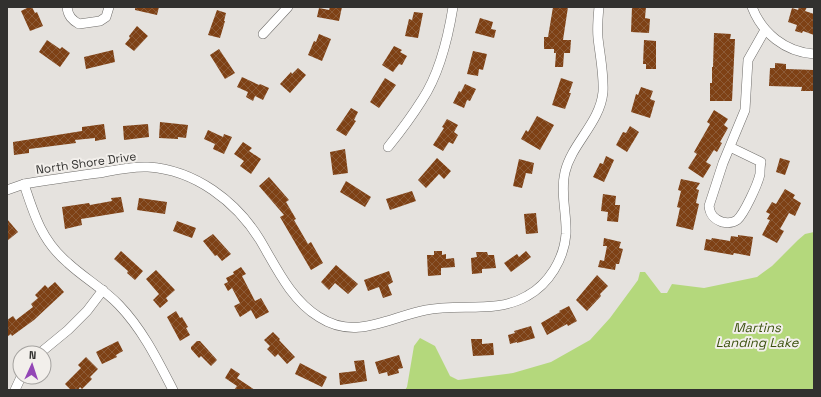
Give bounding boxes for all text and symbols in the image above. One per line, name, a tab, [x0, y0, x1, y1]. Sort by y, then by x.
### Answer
street label: North Shore Drive	[35, 148, 137, 178]
water label: Martins Landing Lake	[716, 319, 800, 351]
north arrow	[12, 345, 52, 385]
text: N	[28, 348, 37, 362]

